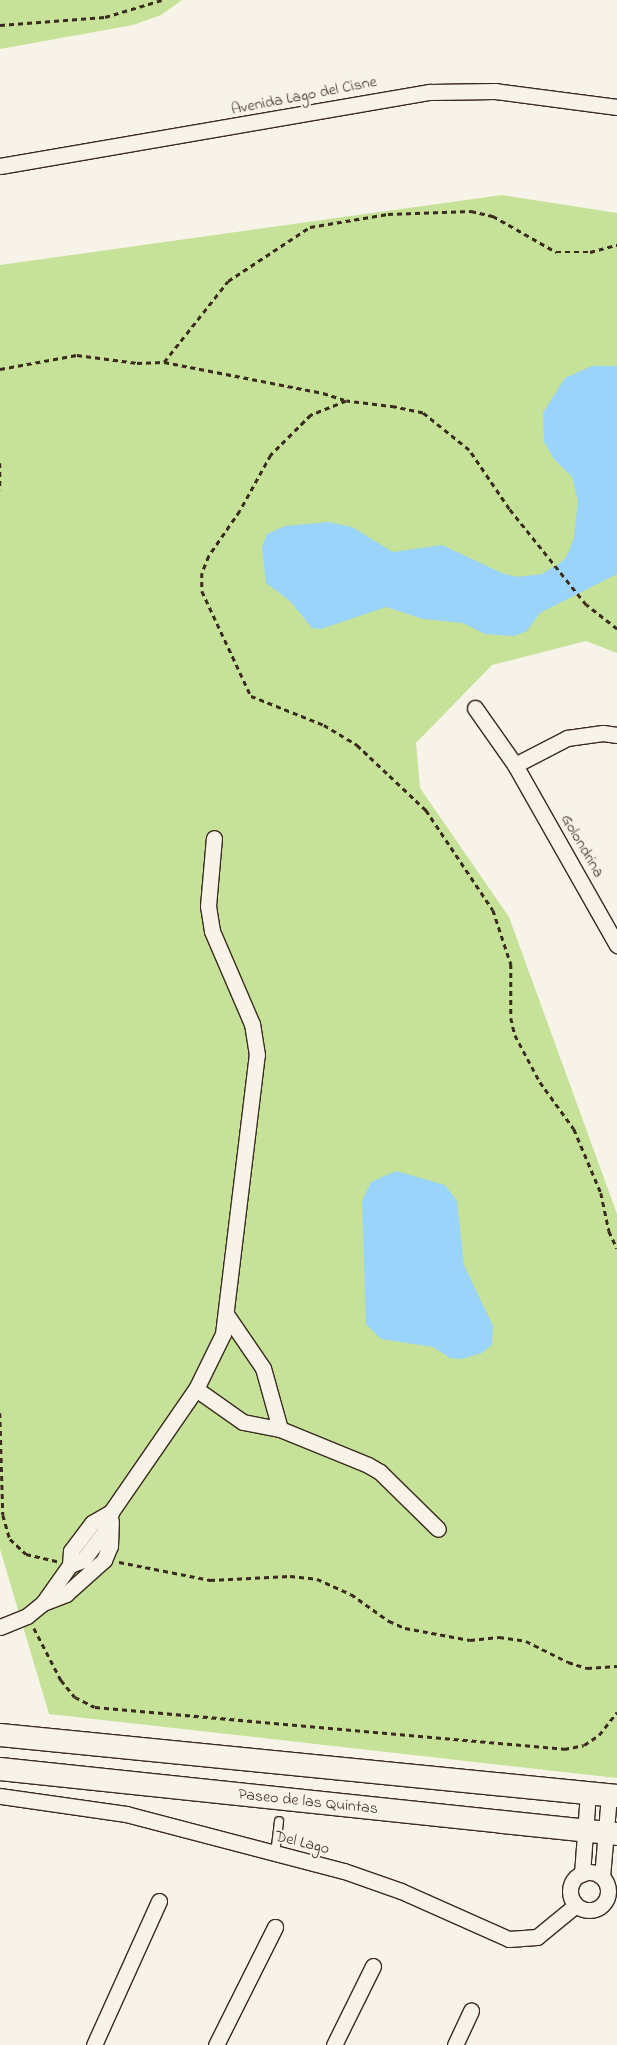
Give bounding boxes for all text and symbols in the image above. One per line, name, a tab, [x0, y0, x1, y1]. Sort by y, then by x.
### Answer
street label: Avenida Lago del Cisne	[230, 72, 378, 120]
street label: Golondrina	[556, 811, 608, 881]
street label: Paseo de las Quintas	[237, 1785, 379, 1819]
street label: Del Lago	[273, 1827, 331, 1859]

